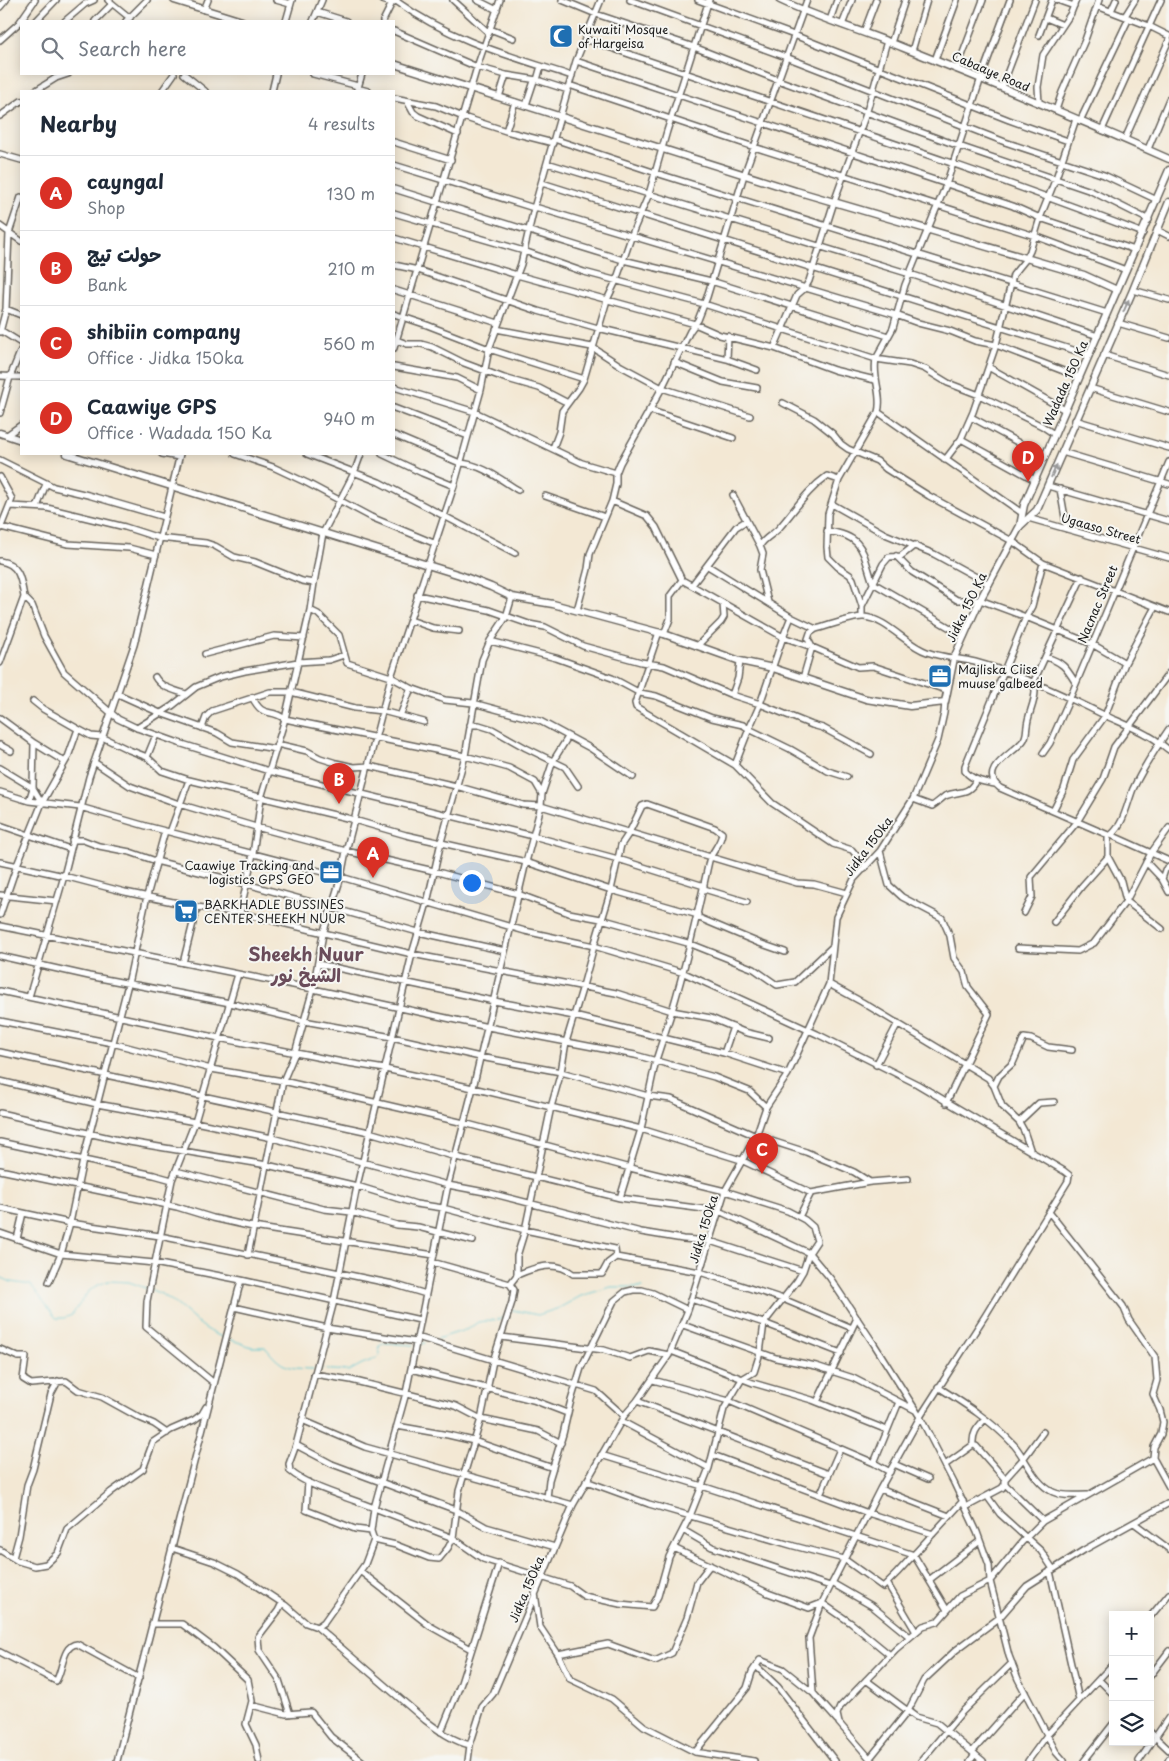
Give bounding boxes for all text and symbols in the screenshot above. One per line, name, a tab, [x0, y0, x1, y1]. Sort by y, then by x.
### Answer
search box	[20, 20, 395, 75]
place label: Kuwaiti Mosque of Hargeisa	[578, 20, 668, 52]
mosque icon: Kuwaiti Mosque of Hargeisa	[548, 23, 574, 49]
icon: search	[38, 34, 66, 62]
text: Search here	[78, 34, 187, 62]
street label: Cabaaye Road	[949, 46, 1033, 96]
text: Nearby	[40, 107, 117, 139]
text: 4 results	[308, 111, 375, 135]
text: cayngal	[87, 167, 164, 195]
text: A	[50, 181, 62, 205]
text: 130 m	[327, 181, 375, 205]
text: Shop	[87, 195, 125, 219]
text: حولت تيج	[87, 240, 162, 268]
text: B	[51, 256, 61, 280]
text: 210 m	[327, 256, 375, 280]
text: Bank	[87, 272, 127, 296]
one-way arrow	[1122, 299, 1130, 313]
text: shibiin company	[87, 317, 240, 345]
text: C	[50, 331, 62, 355]
text: 560 m	[323, 331, 375, 355]
street label: Wadada 150 Ka	[1038, 337, 1092, 429]
text: Office · Jidka 150ka	[87, 345, 243, 369]
text: Caawiye GPS	[87, 392, 217, 420]
text: D	[50, 406, 62, 430]
text: 940 m	[323, 406, 375, 430]
text: Office · Wadada 150 Ka	[87, 420, 272, 444]
pin: D	[1012, 441, 1044, 482]
one-way arrow	[1051, 464, 1059, 478]
street label: Ugaaso Street	[1059, 508, 1143, 548]
street label: Nacnac Street	[1073, 562, 1122, 646]
street label: Jidka 150 Ka	[941, 569, 991, 645]
place label: Majliska Ciise muuse galbeed	[958, 660, 1043, 692]
office icon: Majliska Ciise muuse galbeed	[927, 663, 953, 689]
pin: B	[323, 763, 355, 804]
street label: Jidka 150ka	[840, 812, 897, 880]
pin: A	[357, 837, 389, 878]
place label: Caawiye Tracking and logistics GPS GEO	[184, 856, 315, 888]
office icon: Caawiye Tracking and logistics GPS GEO	[318, 859, 344, 885]
your location	[459, 870, 485, 896]
place label: BARKHADLE BUSSINES CENTER SHEEKH NUUR	[204, 895, 346, 927]
supermarket icon: BARKHADLE BUSSINES CENTER SHEEKH NUUR	[173, 898, 199, 924]
district label: Sheekh Nuur الشيخ نور	[248, 940, 364, 988]
pin: C	[746, 1133, 778, 1174]
street label: Jidka 150ka	[684, 1192, 722, 1265]
street label: Jidka 150ka	[504, 1553, 548, 1625]
map controls	[1109, 1611, 1154, 1746]
button: +	[1109, 1611, 1154, 1656]
button: −	[1109, 1656, 1154, 1701]
button: layers	[1109, 1701, 1154, 1746]

